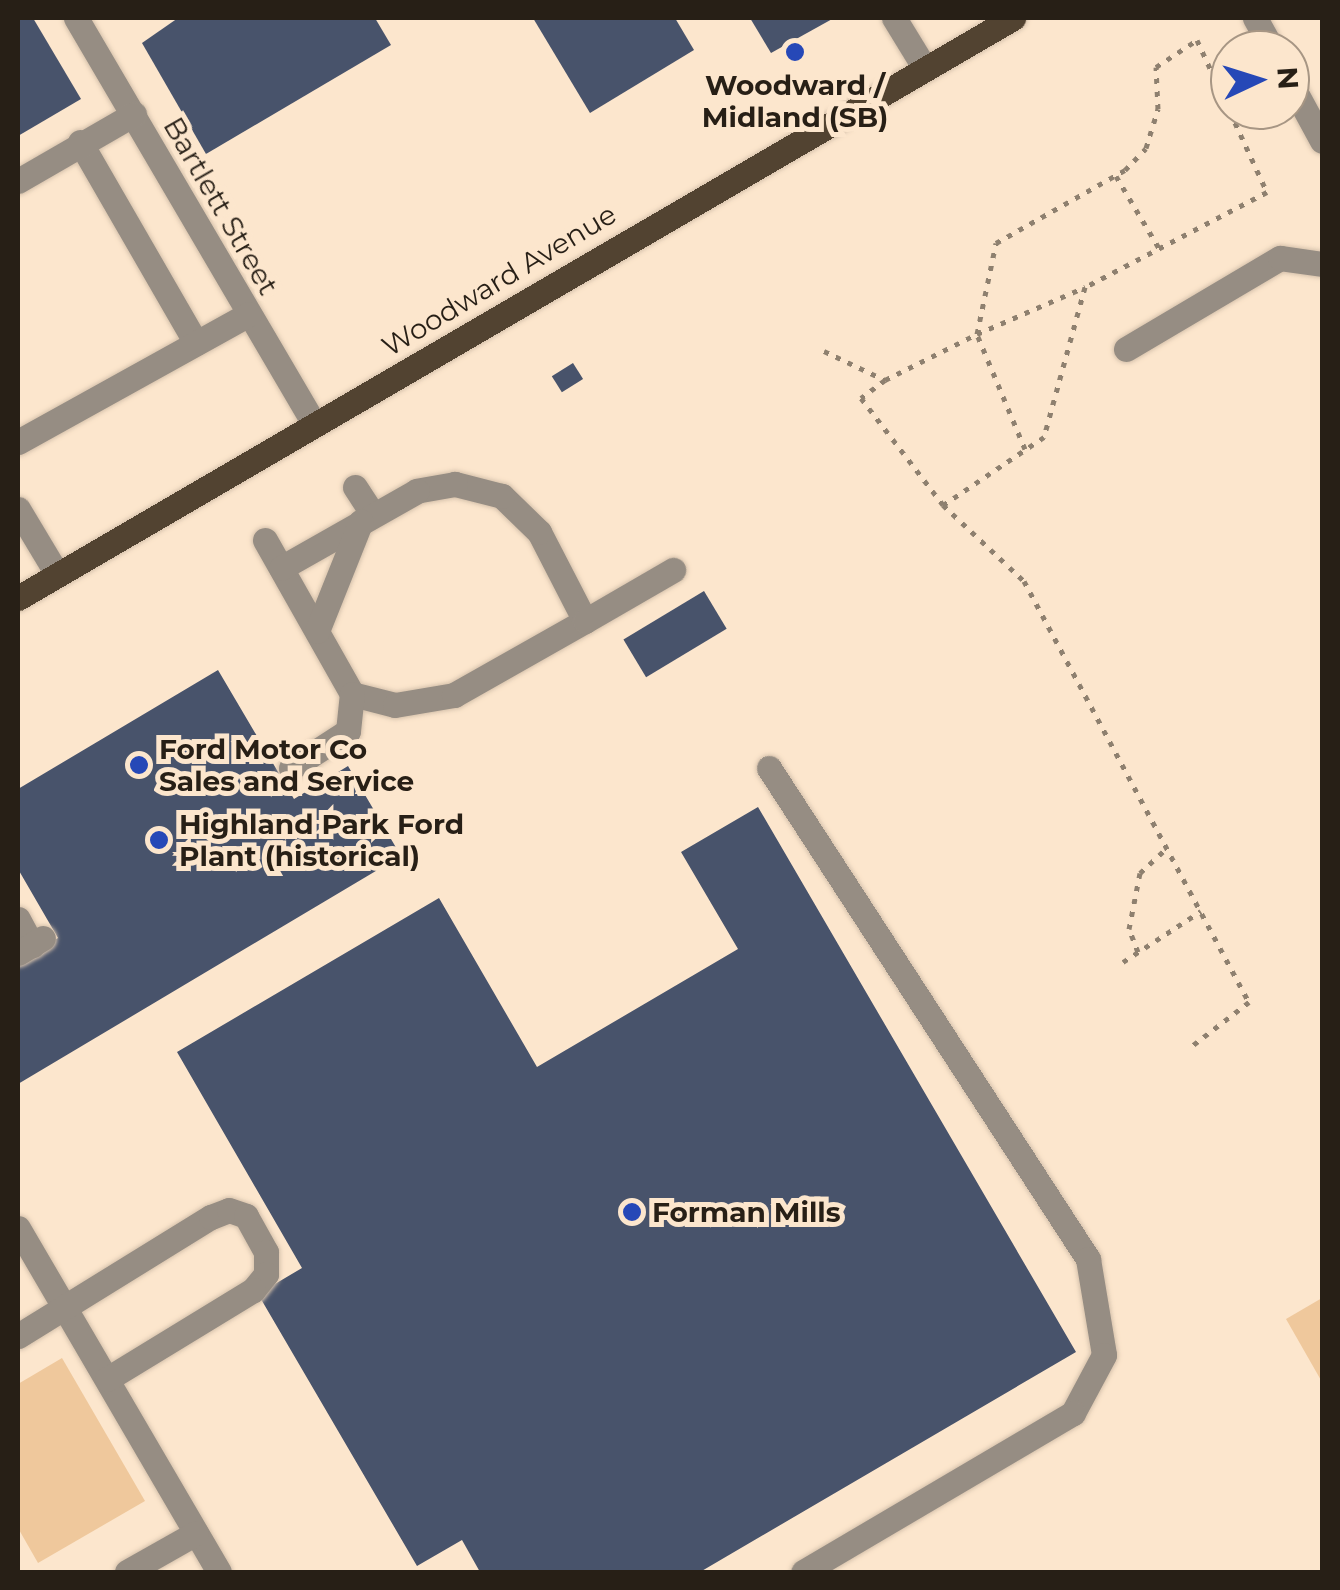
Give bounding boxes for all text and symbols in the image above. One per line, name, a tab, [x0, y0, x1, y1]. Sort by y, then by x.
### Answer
north arrow	[1210, 30, 1310, 130]
marker: Woodward / Midland (SB)	[784, 41, 806, 63]
text: N	[1270, 66, 1306, 91]
place label: Woodward / Midland (SB)	[702, 68, 888, 134]
street label: Bartlett Street	[157, 111, 285, 301]
street label: Woodward Avenue	[376, 197, 622, 363]
place label: Ford Motor Co Sales and Service	[159, 732, 414, 798]
marker: Ford Motor Co Sales and Service	[128, 754, 150, 776]
place label: Highland Park Ford Plant (historical)	[179, 807, 464, 873]
marker: Highland Park Ford Plant (historical)	[148, 829, 170, 851]
place label: Forman Mills	[652, 1195, 841, 1229]
marker: Forman Mills	[621, 1201, 643, 1223]

